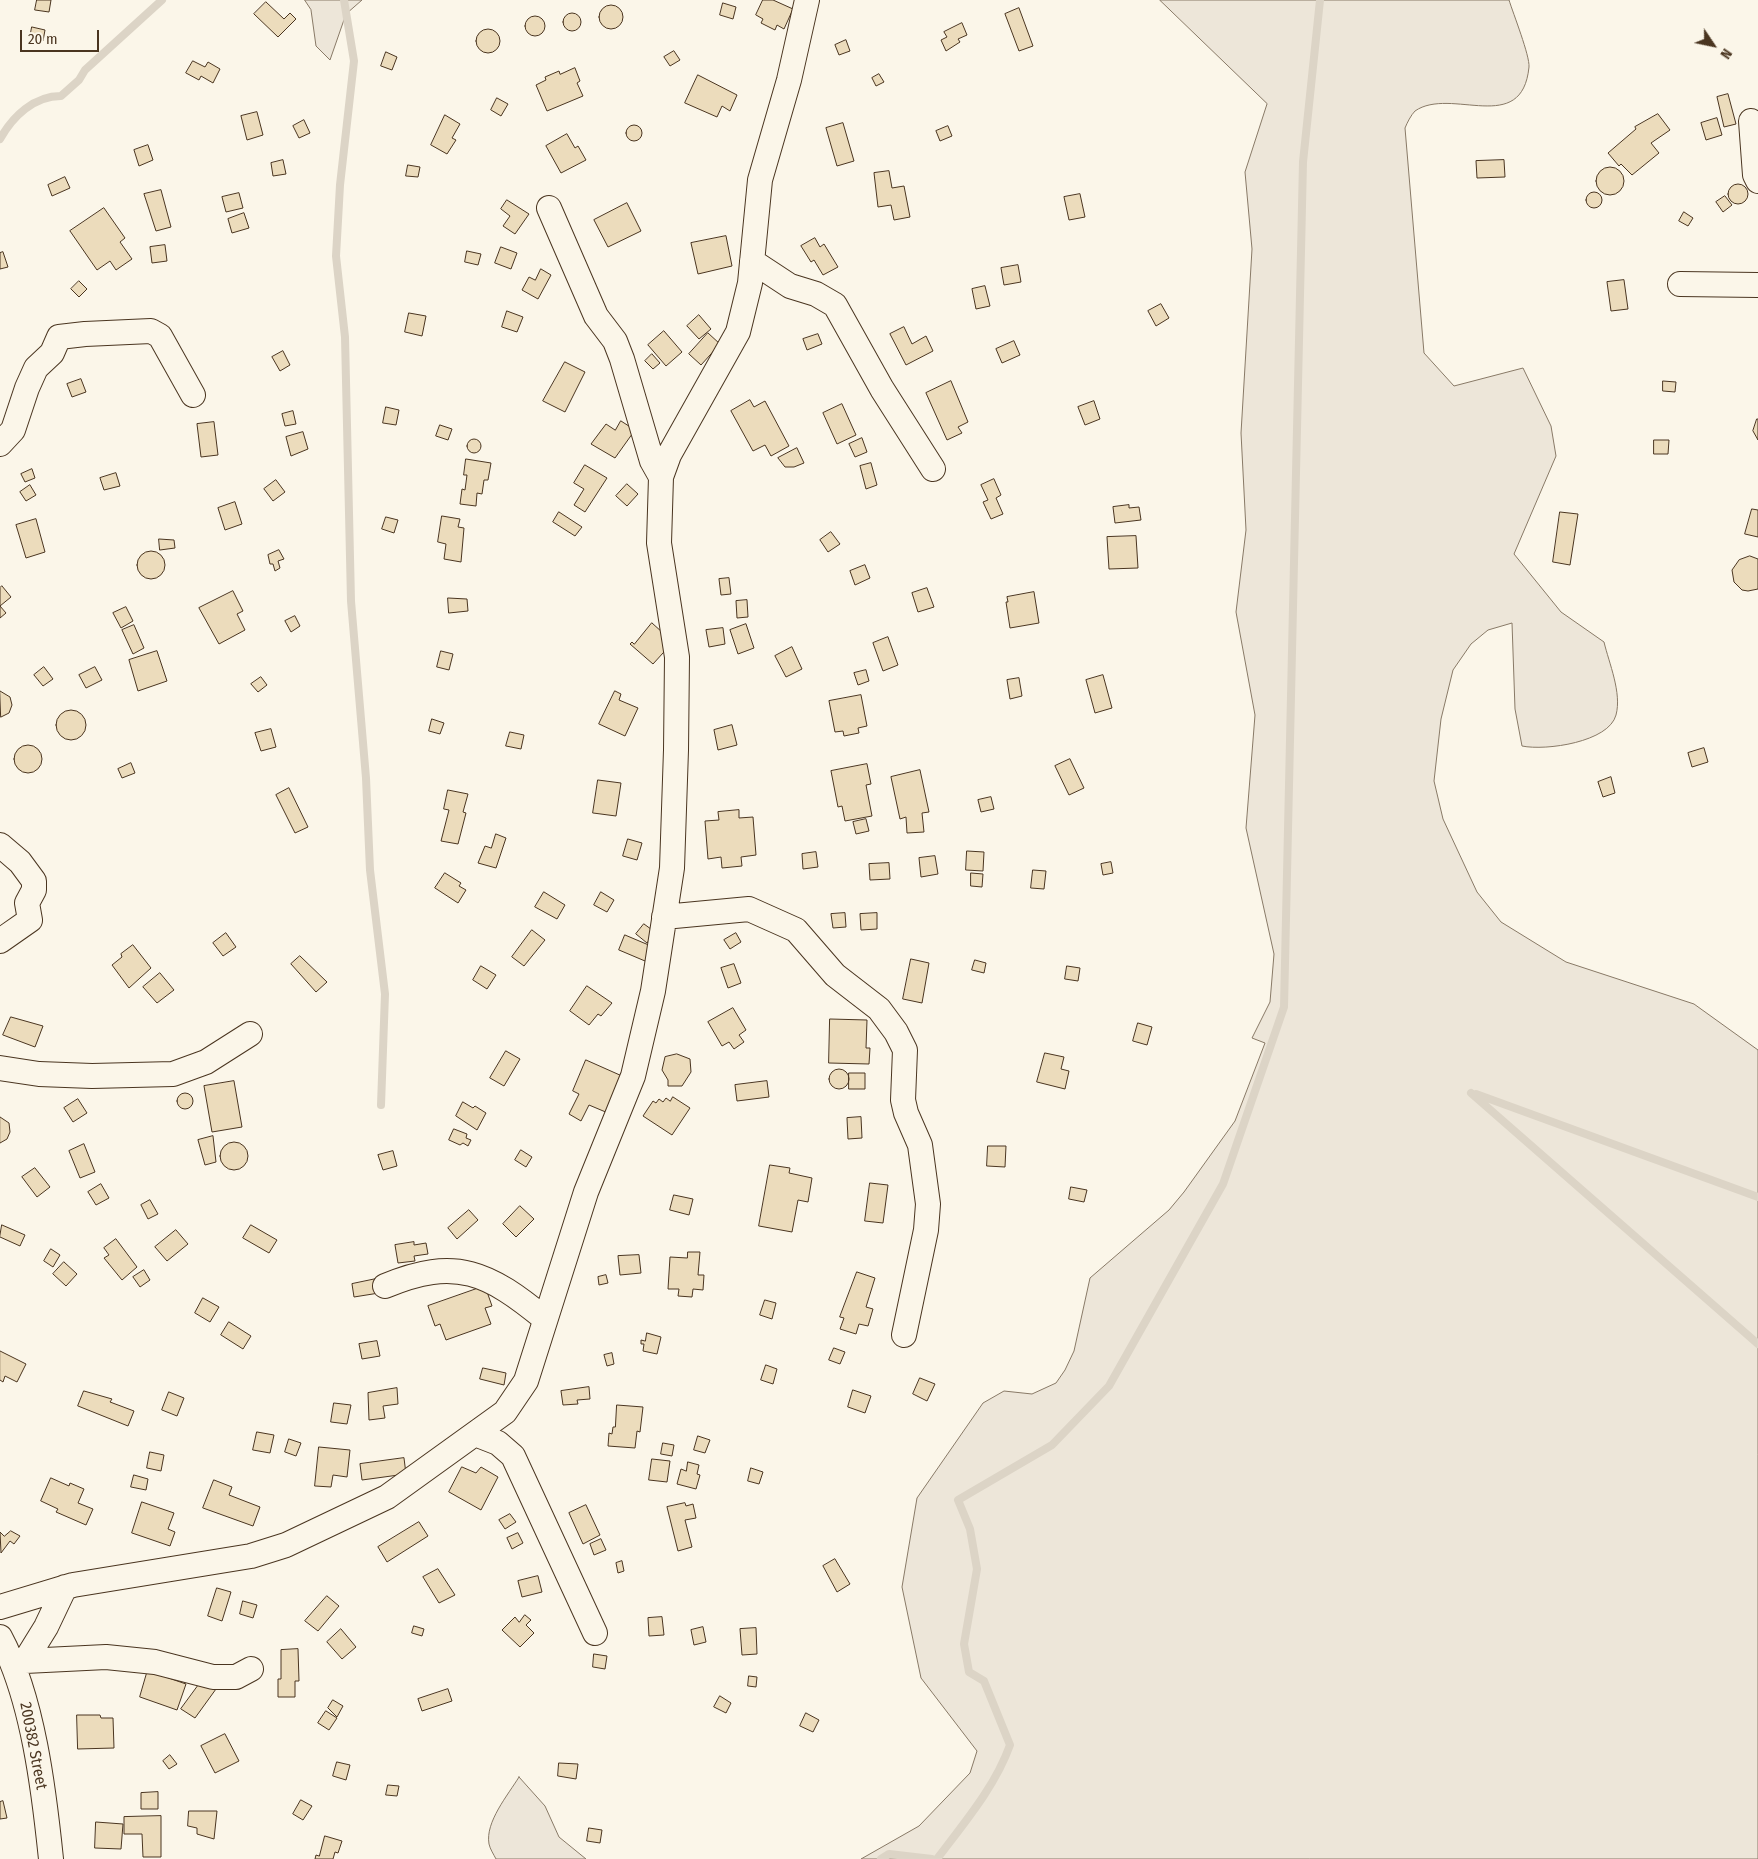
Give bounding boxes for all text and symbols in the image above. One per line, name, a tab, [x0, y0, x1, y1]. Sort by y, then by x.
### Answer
scale bar	[22, 20, 101, 52]
north arrow	[1688, 20, 1738, 70]
text: 20 m	[28, 30, 58, 48]
text: N	[1716, 45, 1735, 62]
street label: 200382 Street	[15, 1701, 51, 1791]

